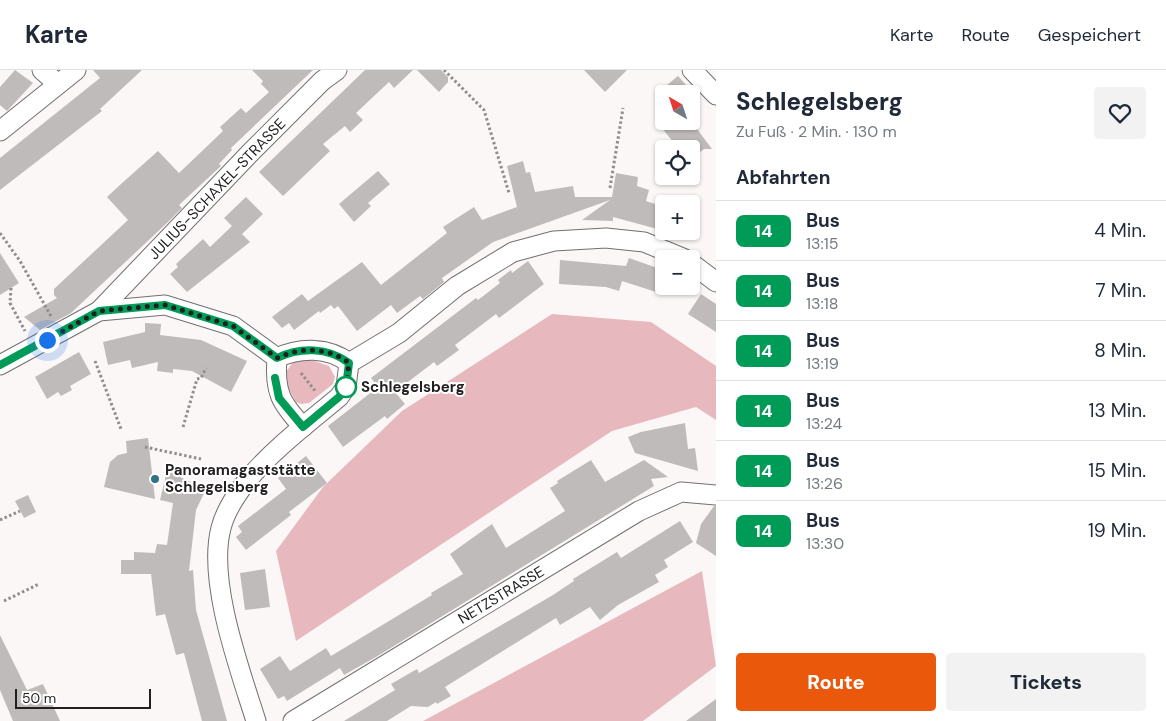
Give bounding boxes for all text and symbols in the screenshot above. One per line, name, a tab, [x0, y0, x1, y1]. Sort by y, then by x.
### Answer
text: Karte	[25, 19, 88, 50]
text: Karte	[890, 23, 934, 47]
text: Route	[962, 23, 1010, 47]
text: Gespeichert	[1038, 23, 1141, 47]
north arrow	[655, 85, 700, 130]
map controls	[655, 85, 700, 295]
text: Schlegelsberg	[736, 86, 903, 117]
button: heart	[1094, 87, 1146, 139]
street label: JULIUS-SCHAXEL-STRASSE	[144, 114, 290, 264]
text: Zu Fuß · 2 Min. · 130 m	[736, 121, 897, 142]
button: locate	[655, 140, 700, 185]
text: Abfahrten	[736, 165, 830, 190]
button: +	[655, 195, 700, 240]
text: Bus	[806, 208, 840, 233]
text: 4 Min.	[1094, 218, 1146, 243]
text: 14	[754, 219, 773, 243]
text: 13:15	[806, 233, 838, 254]
button: −	[655, 250, 700, 295]
text: Bus	[806, 268, 840, 293]
text: 7 Min.	[1096, 278, 1146, 303]
text: 14	[754, 279, 773, 303]
text: 13:18	[806, 293, 838, 314]
your location	[35, 328, 60, 353]
text: Bus	[806, 328, 840, 353]
text: 8 Min.	[1094, 338, 1146, 363]
text: 14	[754, 339, 773, 363]
text: 13:19	[806, 353, 839, 374]
marker: Schlegelsberg	[335, 376, 357, 398]
place label: Schlegelsberg	[361, 377, 465, 397]
text: Bus	[806, 388, 840, 413]
text: 13 Min.	[1089, 398, 1146, 423]
text: 14	[754, 399, 773, 423]
text: 13:24	[806, 413, 842, 434]
text: Bus	[806, 448, 840, 473]
text: 15 Min.	[1088, 458, 1146, 483]
text: 14	[754, 459, 773, 483]
place label: Panoramagaststätte Schlegelsberg	[165, 460, 316, 497]
marker: Panoramagaststätte Schlegelsberg	[149, 473, 161, 485]
text: 13:26	[806, 473, 843, 494]
text: Bus	[806, 508, 840, 533]
text: 19 Min.	[1088, 518, 1146, 543]
text: 14	[754, 519, 773, 543]
text: 13:30	[806, 533, 844, 554]
street label: NETZSTRASSE	[454, 561, 548, 629]
button: Route	[736, 653, 936, 711]
button: Tickets	[946, 653, 1146, 711]
scale bar	[15, 686, 151, 709]
text: 50 m	[22, 689, 56, 707]

